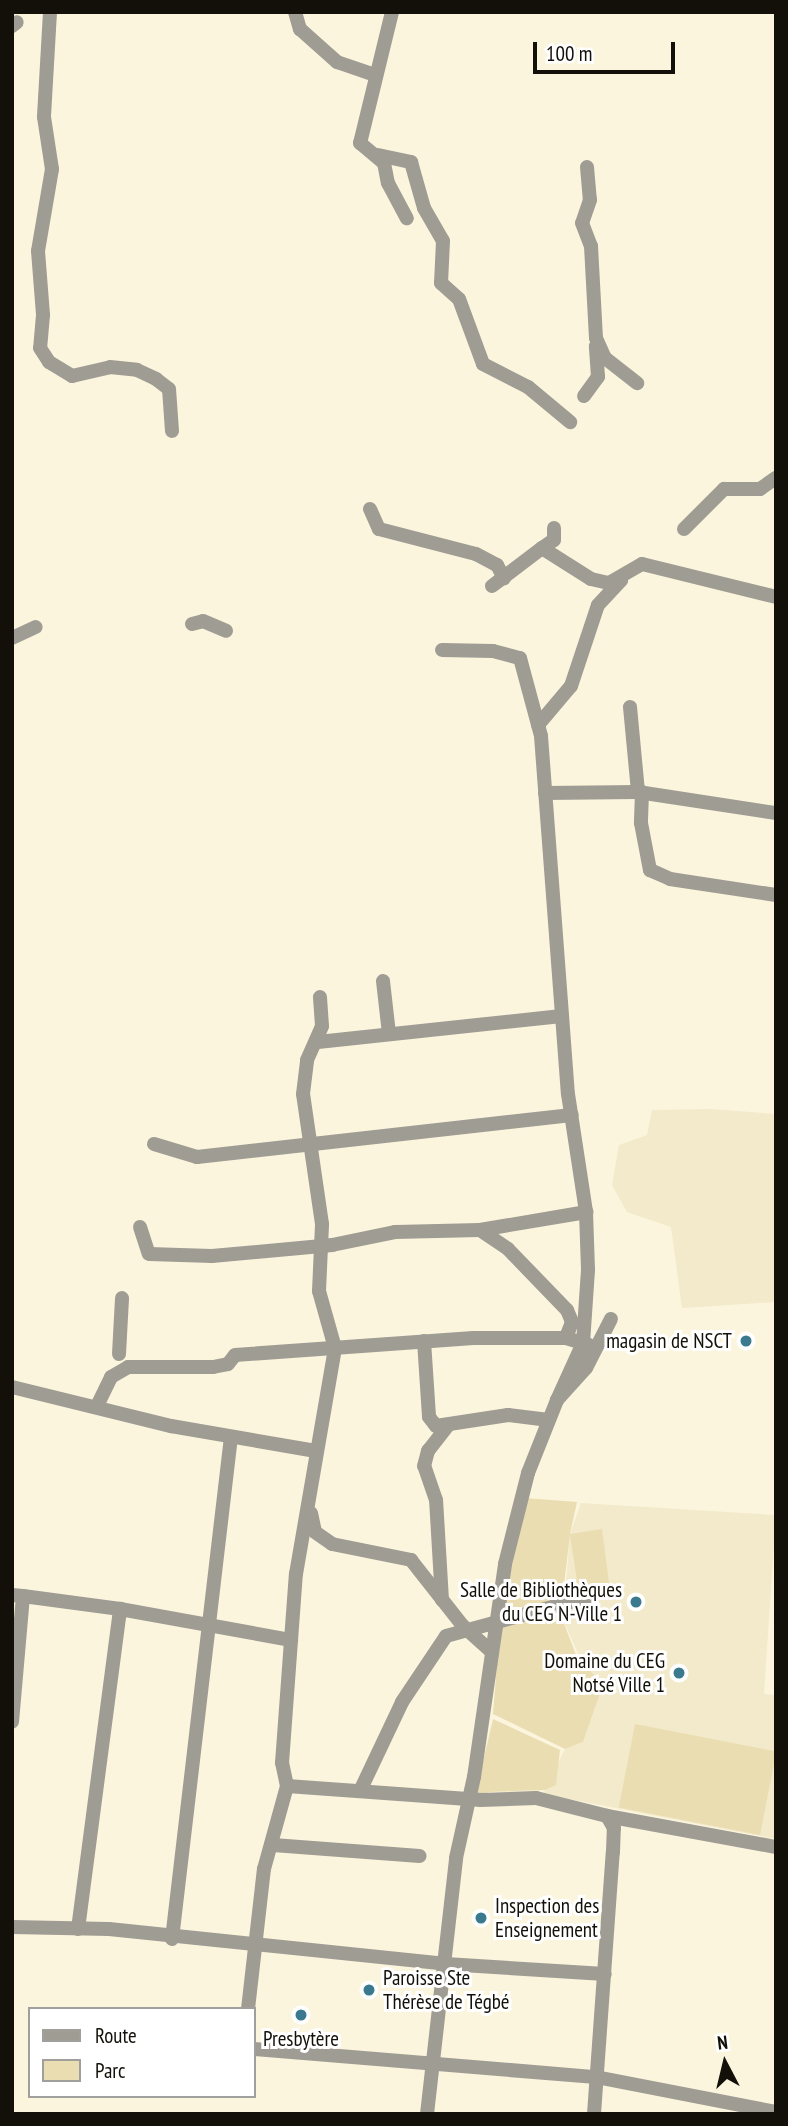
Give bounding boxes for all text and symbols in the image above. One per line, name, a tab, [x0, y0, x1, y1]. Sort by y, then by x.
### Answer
scale bar	[536, 28, 678, 72]
text: 100 m	[546, 40, 592, 67]
place label: magasin de NSCT	[606, 1328, 732, 1354]
marker: magasin de NSCT	[738, 1333, 754, 1349]
place label: Salle de Bibliothèques du CEG N-Ville 1	[460, 1577, 622, 1627]
marker: Salle de Bibliothèques du CEG N-Ville 1	[628, 1594, 644, 1610]
place label: Domaine du CEG Notsé Ville 1	[544, 1648, 665, 1698]
marker: Domaine du CEG Notsé Ville 1	[671, 1665, 687, 1681]
place label: Inspection des Enseignement	[495, 1893, 599, 1943]
marker: Inspection des Enseignement	[473, 1910, 489, 1926]
place label: Paroisse Ste Thérèse de Tégbé	[383, 1965, 510, 2015]
marker: Paroisse Ste Thérèse de Tégbé	[361, 1982, 377, 1998]
legend	[28, 2007, 256, 2098]
marker: Presbytère	[293, 2007, 309, 2023]
text: Route	[95, 2022, 137, 2049]
place label: Presbytère	[263, 2026, 339, 2052]
north arrow	[690, 2028, 760, 2098]
text: N	[716, 2030, 729, 2055]
text: Parc	[95, 2057, 126, 2084]

